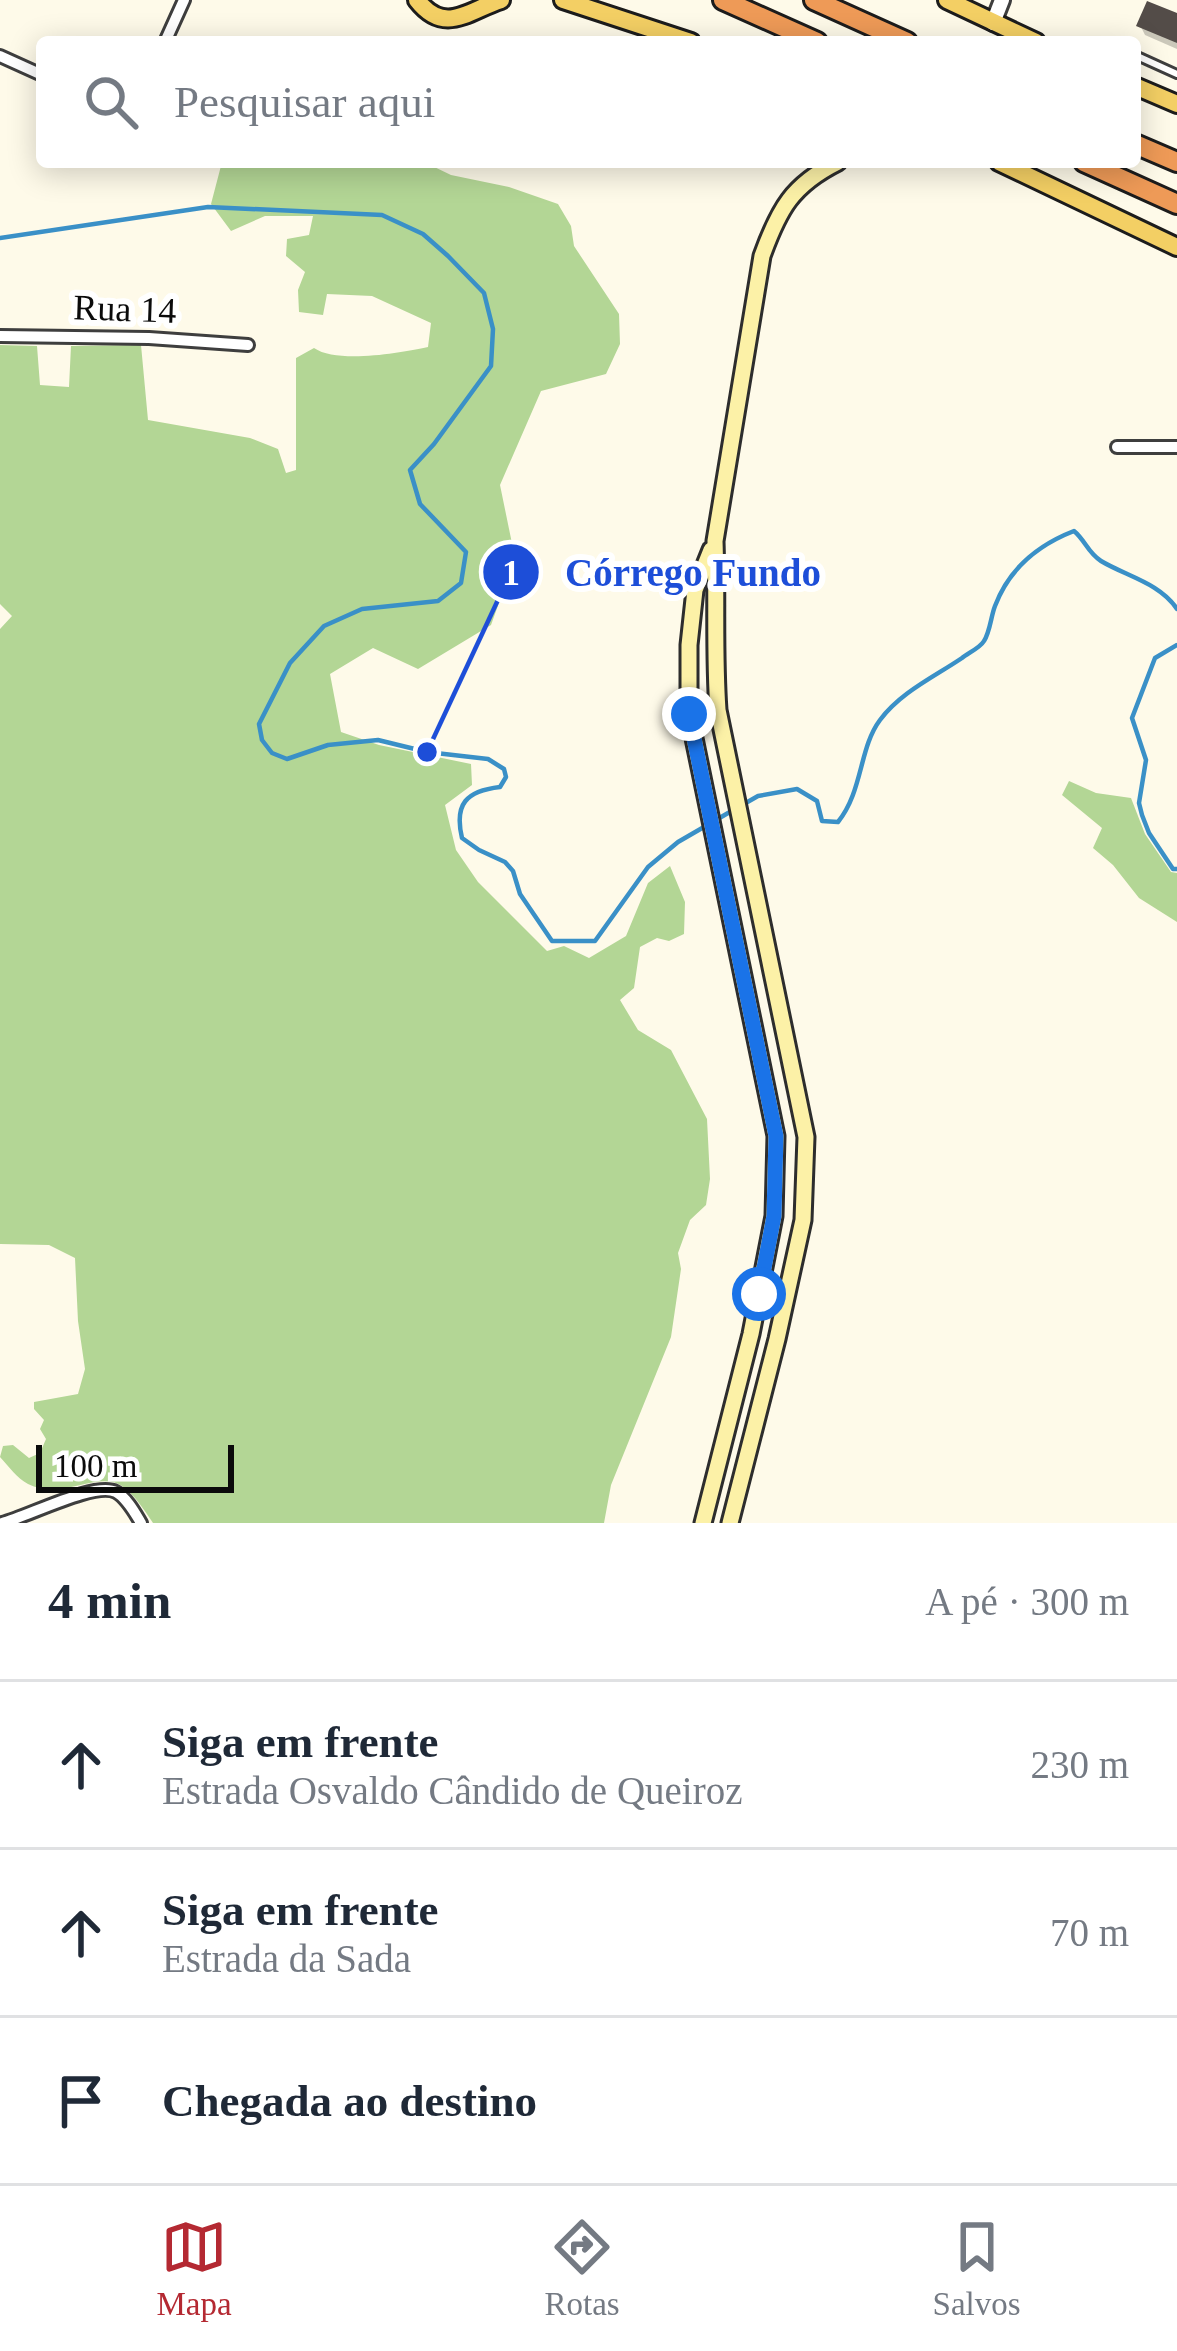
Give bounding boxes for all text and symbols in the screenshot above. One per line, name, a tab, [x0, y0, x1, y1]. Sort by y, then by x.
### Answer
search box	[36, 36, 1141, 168]
icon: search	[78, 69, 144, 135]
text: Pesquisar aqui	[174, 77, 435, 127]
street label: Rua 14	[73, 287, 177, 331]
callout: Córrego Fundo	[481, 535, 845, 610]
text: Córrego Fundo	[565, 551, 821, 595]
text: 1	[502, 553, 520, 593]
route end	[662, 687, 716, 741]
route start	[732, 1267, 786, 1321]
scale bar	[36, 1439, 234, 1492]
text: 100 m	[54, 1448, 137, 1484]
text: 4 min	[48, 1573, 171, 1629]
text: A pé · 300 m	[925, 1580, 1129, 1623]
text: Siga em frente	[162, 1717, 439, 1767]
icon: ahead	[48, 1732, 114, 1798]
text: 230 m	[1030, 1743, 1129, 1786]
text: Estrada Osvaldo Cândido de Queiroz	[162, 1769, 743, 1812]
text: Siga em frente	[162, 1885, 439, 1935]
icon: ahead	[48, 1900, 114, 1966]
text: 70 m	[1050, 1911, 1129, 1954]
text: Estrada da Sada	[162, 1937, 411, 1980]
icon: arrive	[48, 2068, 114, 2134]
text: Chegada ao destino	[162, 2076, 537, 2126]
tab: Mapa	[156, 2214, 232, 2323]
tab: Rotas	[544, 2214, 620, 2323]
tab: Salvos	[933, 2214, 1021, 2323]

